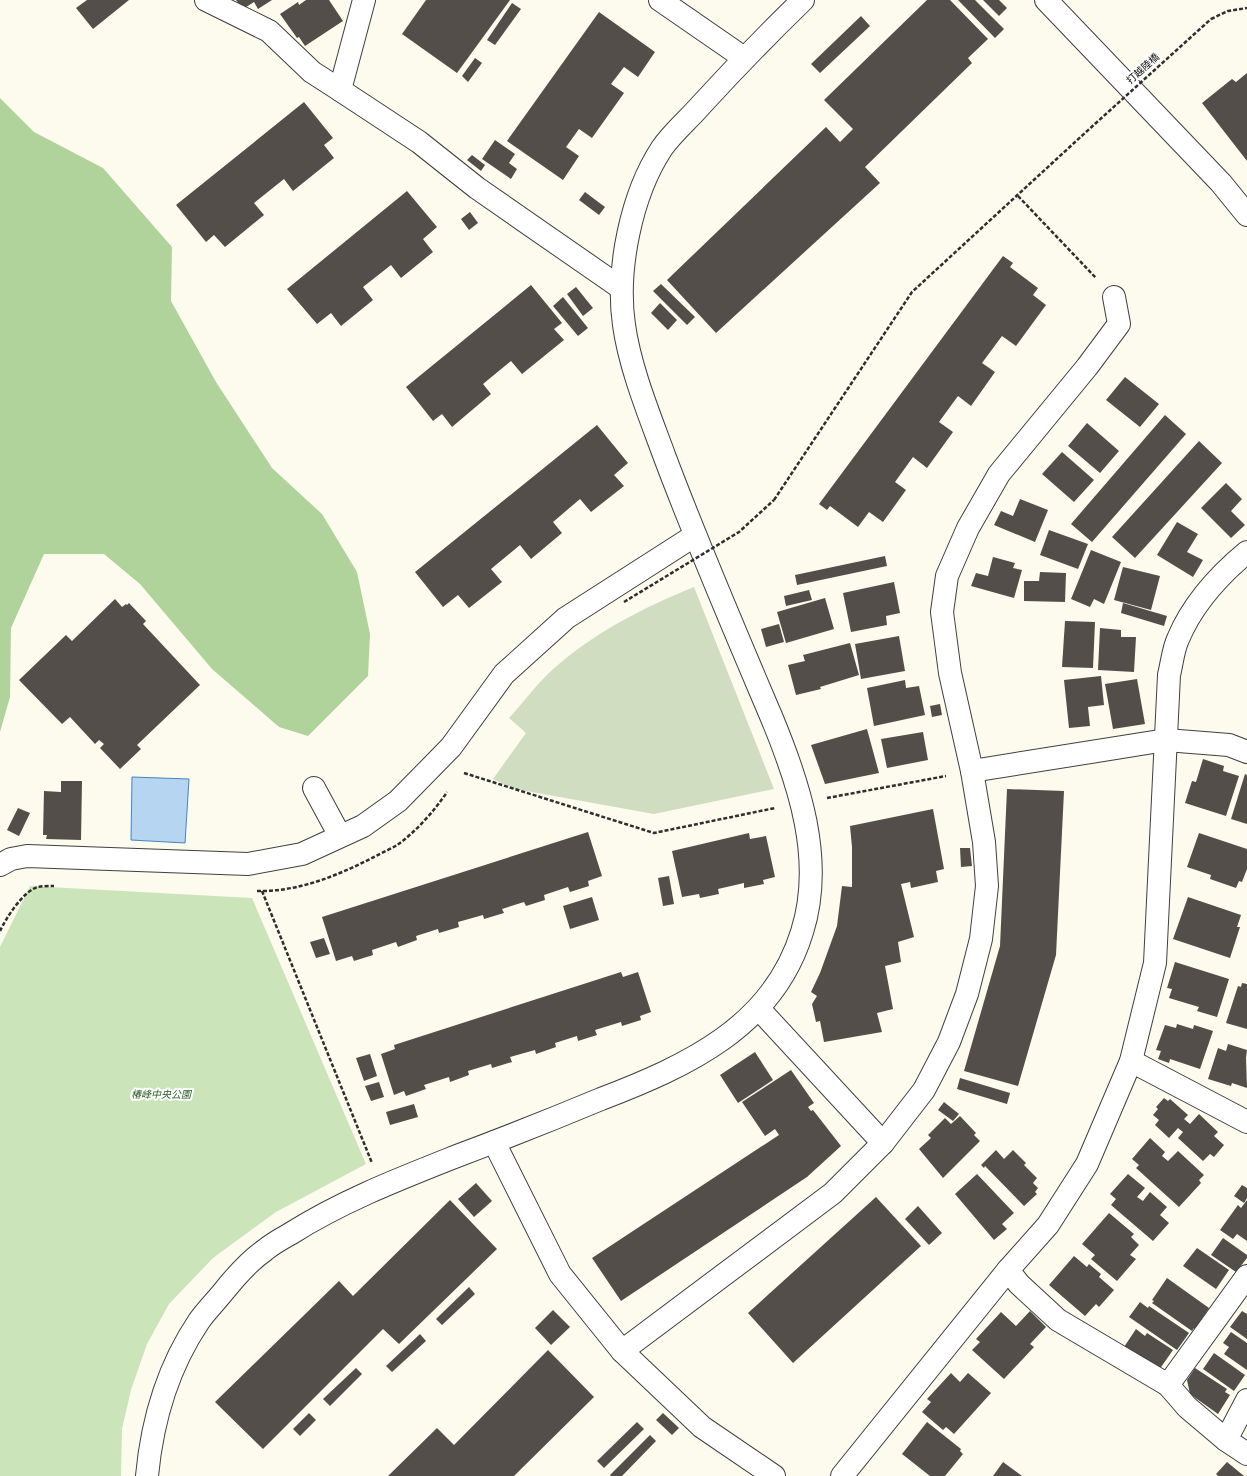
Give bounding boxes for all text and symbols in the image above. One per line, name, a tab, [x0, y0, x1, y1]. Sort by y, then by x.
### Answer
street label: 打越陸橋	[1124, 51, 1162, 87]
park label: 椿峰中央公園	[131, 1089, 193, 1101]

